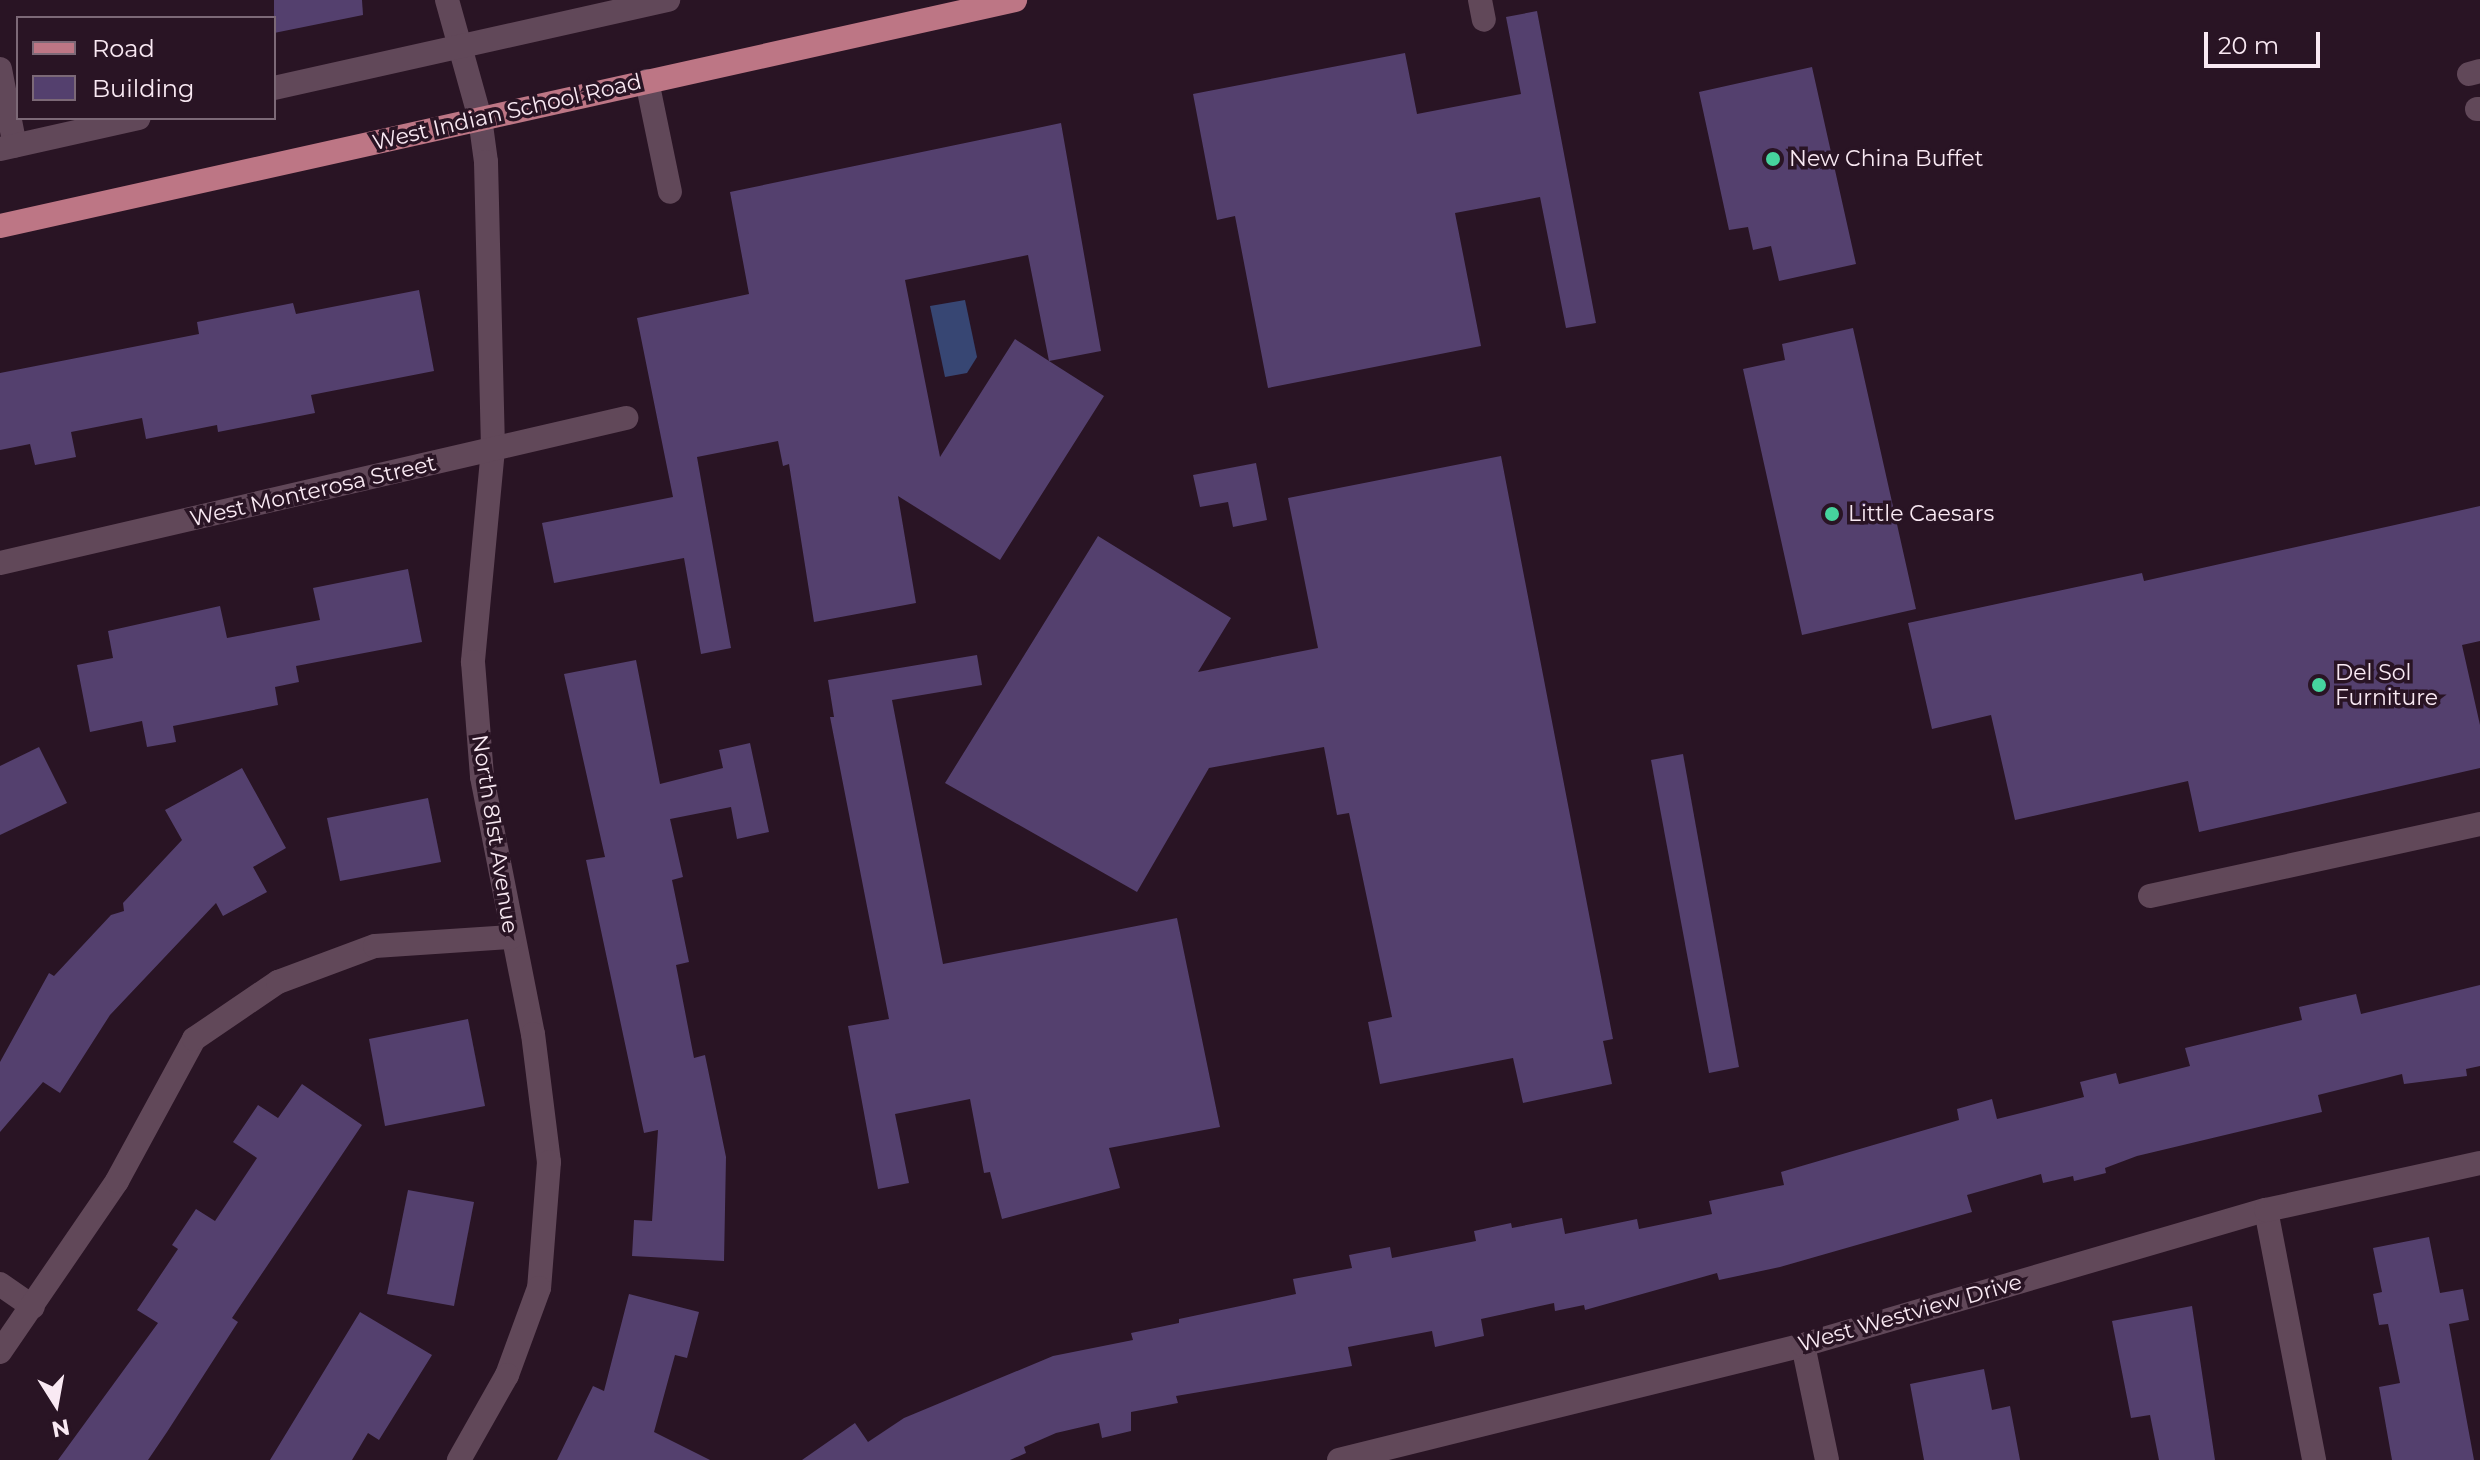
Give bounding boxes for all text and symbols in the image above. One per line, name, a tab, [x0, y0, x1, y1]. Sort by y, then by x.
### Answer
legend	[16, 16, 276, 120]
scale bar	[2208, 16, 2324, 66]
text: 20 m	[2218, 31, 2279, 60]
text: Road	[92, 34, 155, 63]
street label: West Indian School Road	[370, 68, 644, 156]
text: Building	[92, 74, 195, 103]
place label: New China Buffet	[1789, 146, 1983, 172]
marker: New China Buffet	[1764, 150, 1782, 168]
street label: West Monterosa Street	[187, 450, 439, 532]
place label: Little Caesars	[1848, 501, 1994, 527]
marker: Little Caesars	[1823, 505, 1841, 523]
place label: Del Sol Furniture	[2335, 659, 2438, 710]
marker: Del Sol Furniture	[2310, 676, 2328, 694]
street label: North 81st Avenue	[466, 733, 524, 935]
street label: West Westview Drive	[1795, 1268, 2025, 1358]
north arrow	[16, 1364, 96, 1444]
text: N	[49, 1413, 72, 1443]

